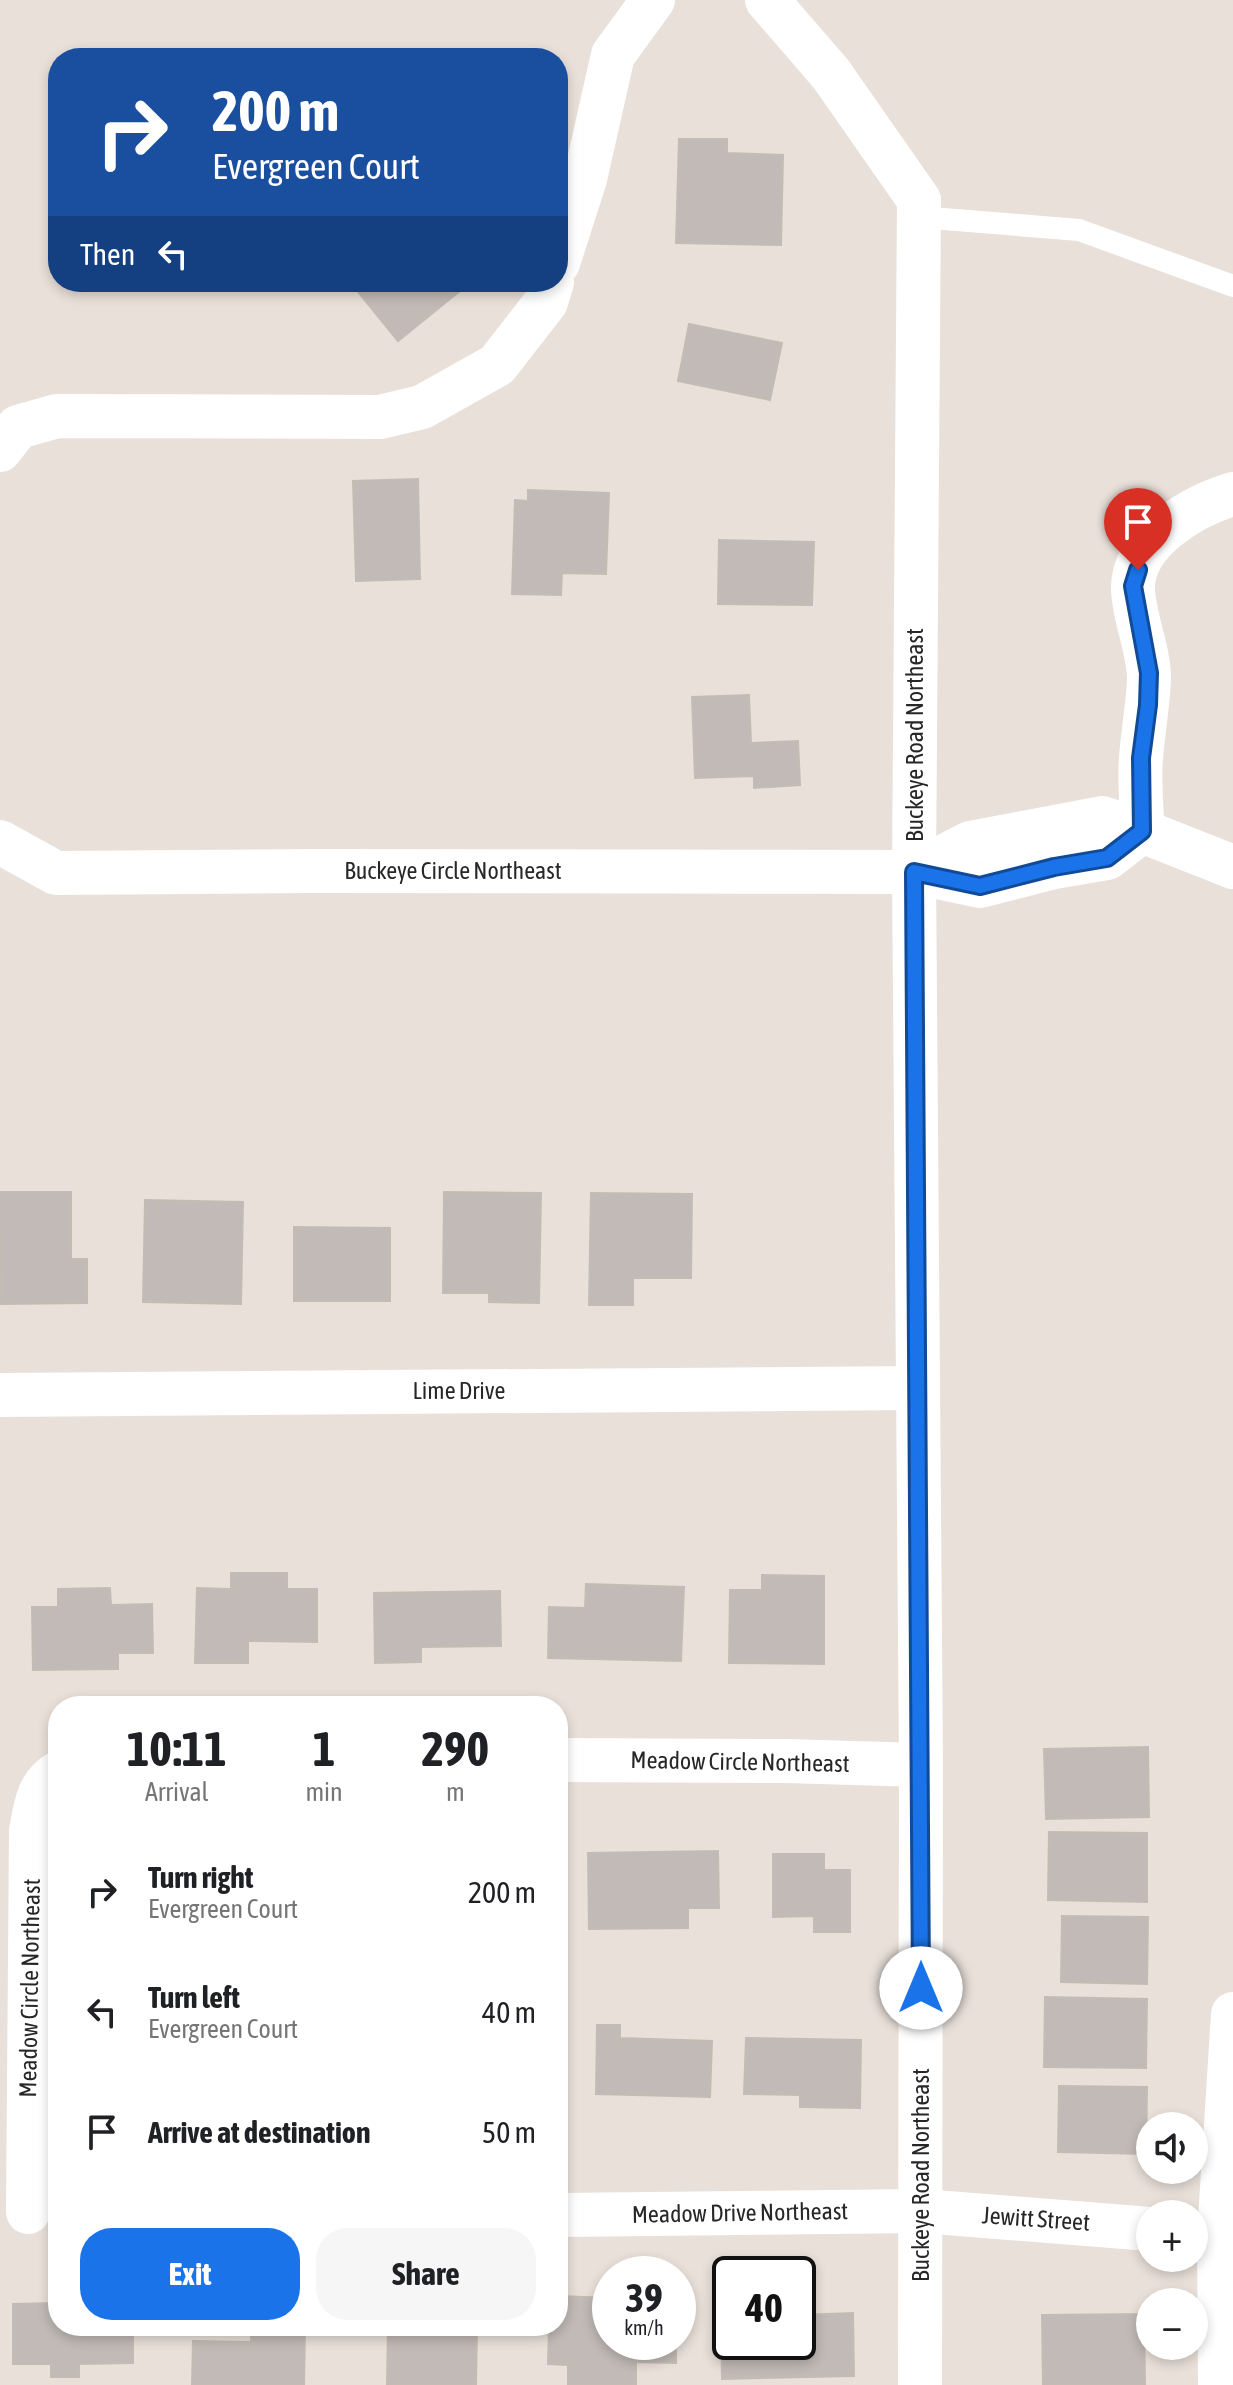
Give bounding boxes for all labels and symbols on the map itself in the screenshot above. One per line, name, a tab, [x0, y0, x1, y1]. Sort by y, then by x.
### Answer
pin	[1104, 488, 1172, 570]
street label: Buckeye Road Northeast	[901, 628, 928, 842]
street label: Buckeye Circle Northeast	[344, 857, 562, 884]
street label: Lime Drive	[413, 1377, 505, 1404]
street label: Meadow Circle Northeast	[630, 1746, 850, 1777]
street label: Meadow Circle Northeast	[14, 1878, 45, 2098]
position arrow	[879, 1946, 963, 2030]
street label: Buckeye Road Northeast	[907, 2068, 934, 2282]
street label: Meadow Drive Northeast	[632, 2197, 848, 2228]
street label: Jewitt Street	[981, 2201, 1091, 2236]
speed limit sign: 40	[712, 2256, 816, 2360]

